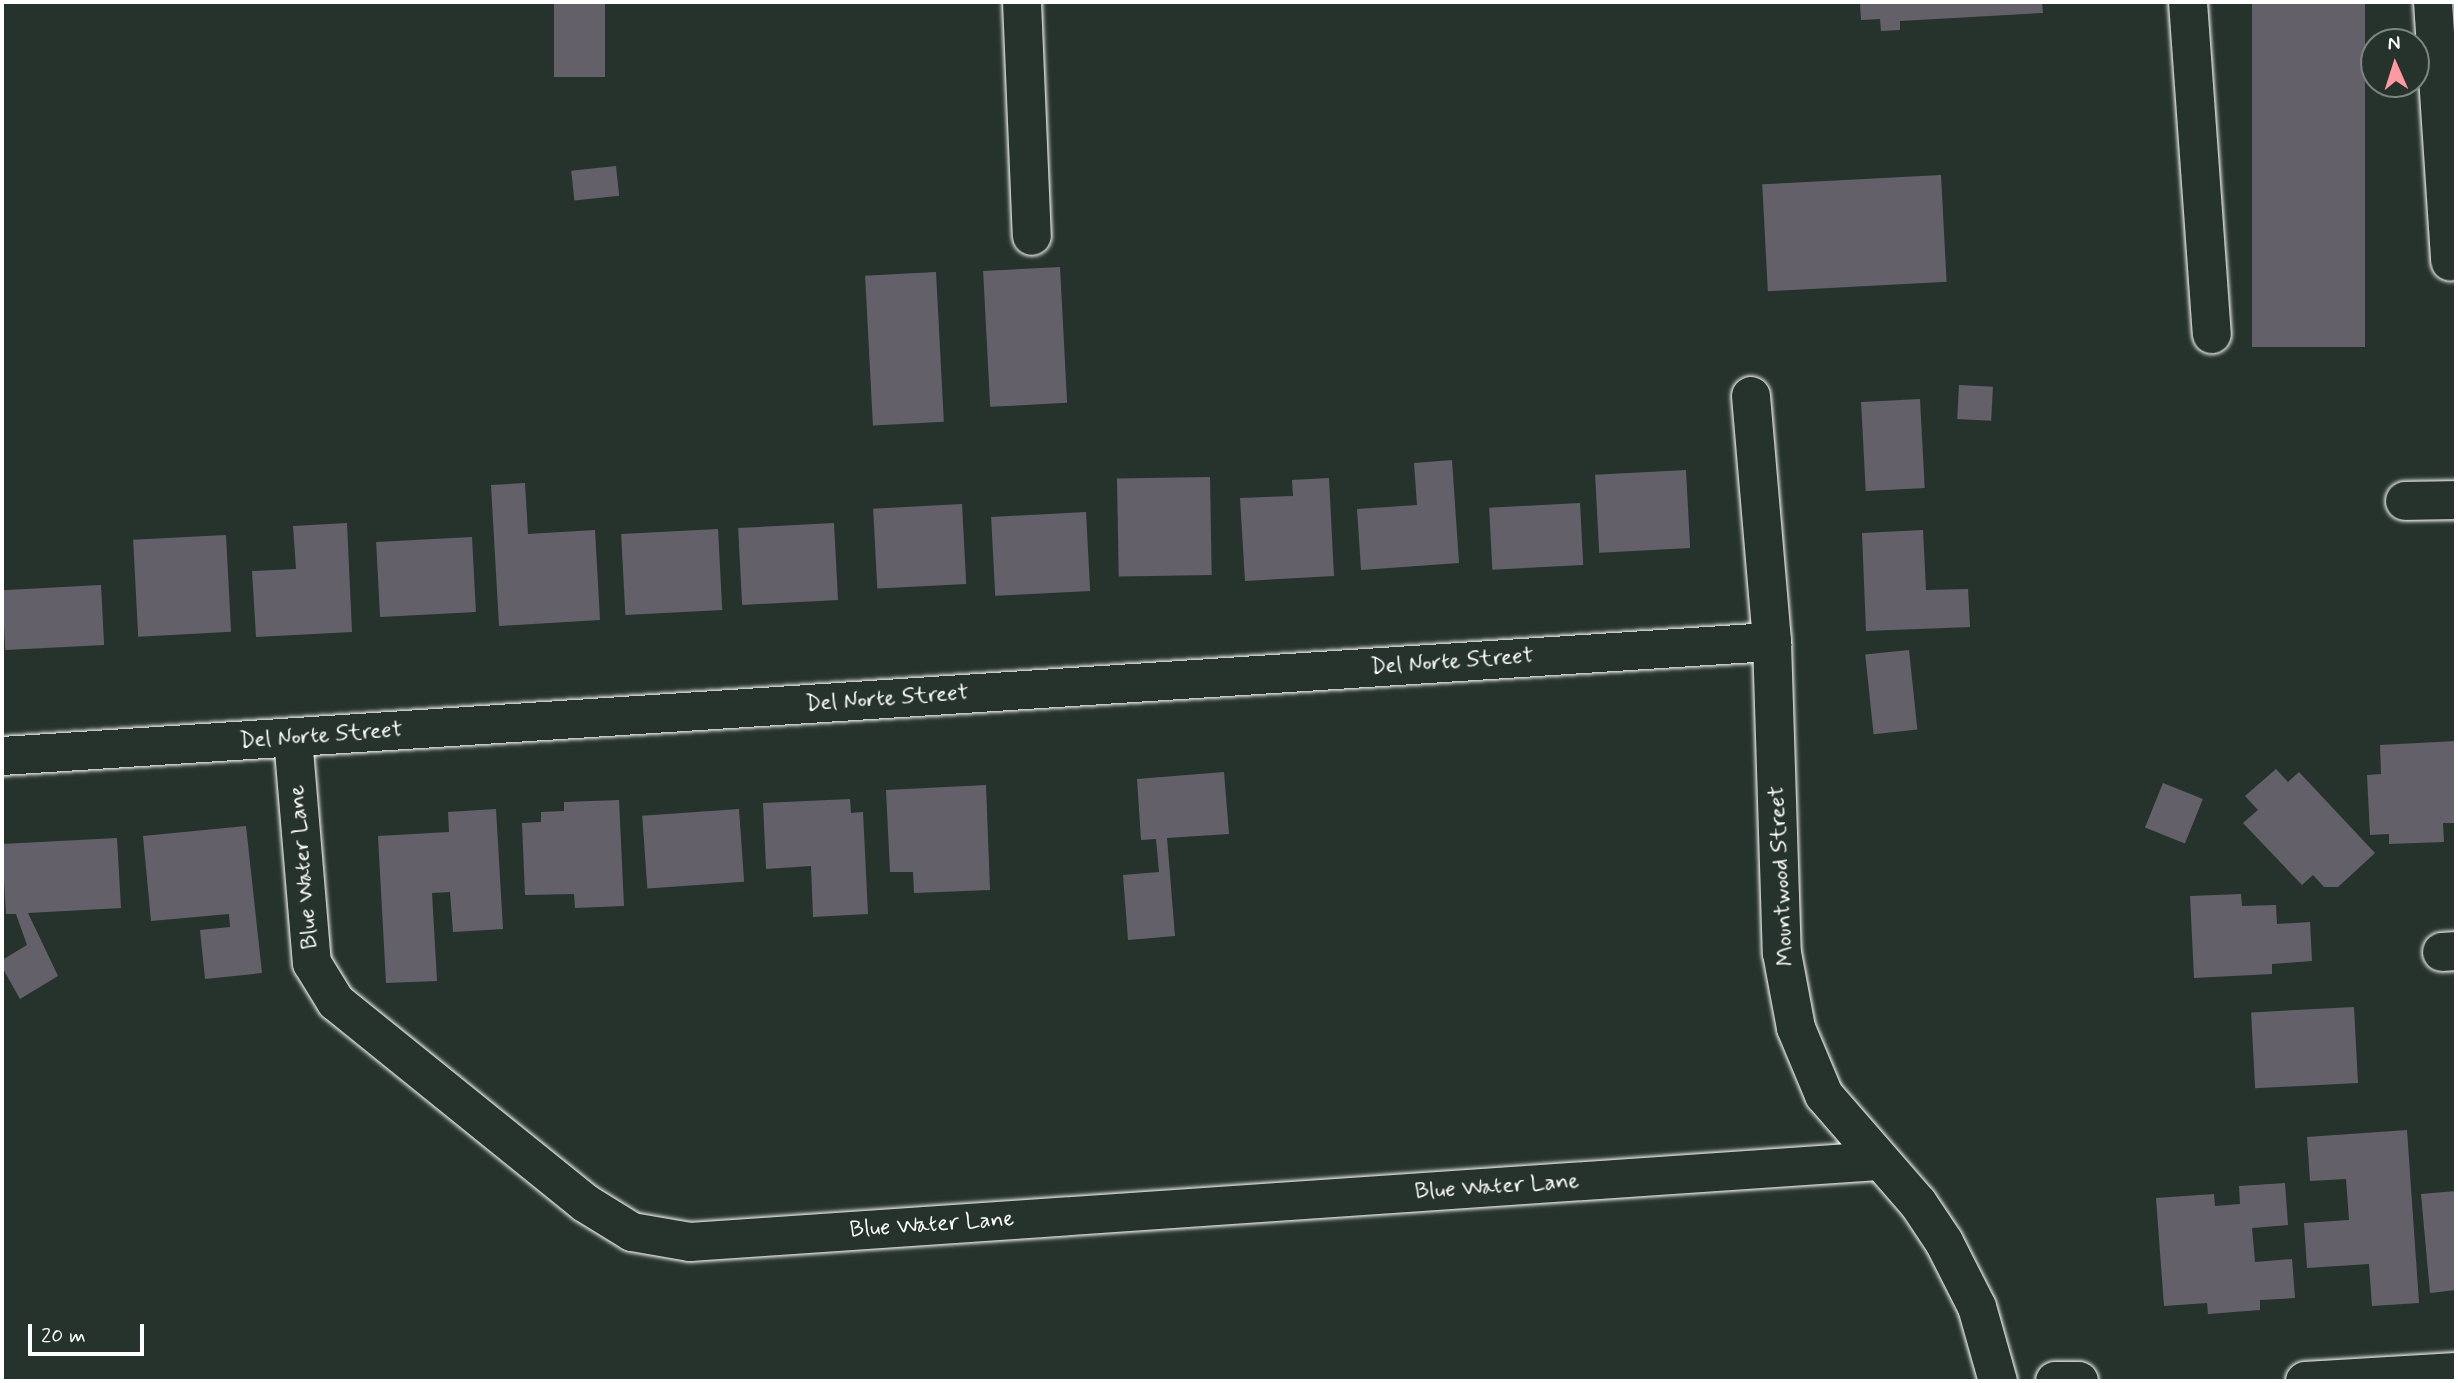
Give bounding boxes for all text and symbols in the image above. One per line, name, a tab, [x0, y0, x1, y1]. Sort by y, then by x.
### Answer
north arrow	[2360, 28, 2430, 98]
text: N	[2387, 31, 2401, 56]
street label: Del Norte Street	[1369, 642, 1535, 682]
street label: Del Norte Street	[804, 679, 970, 719]
street label: Del Norte Street	[238, 716, 404, 756]
street label: Blue Water Lane	[283, 784, 325, 950]
street label: Mountwood Street	[1764, 786, 1800, 966]
street label: Blue Water Lane	[1414, 1168, 1580, 1206]
street label: Blue Water Lane	[849, 1206, 1015, 1244]
scale bar	[32, 1310, 147, 1354]
text: 20 m	[41, 1322, 86, 1350]

